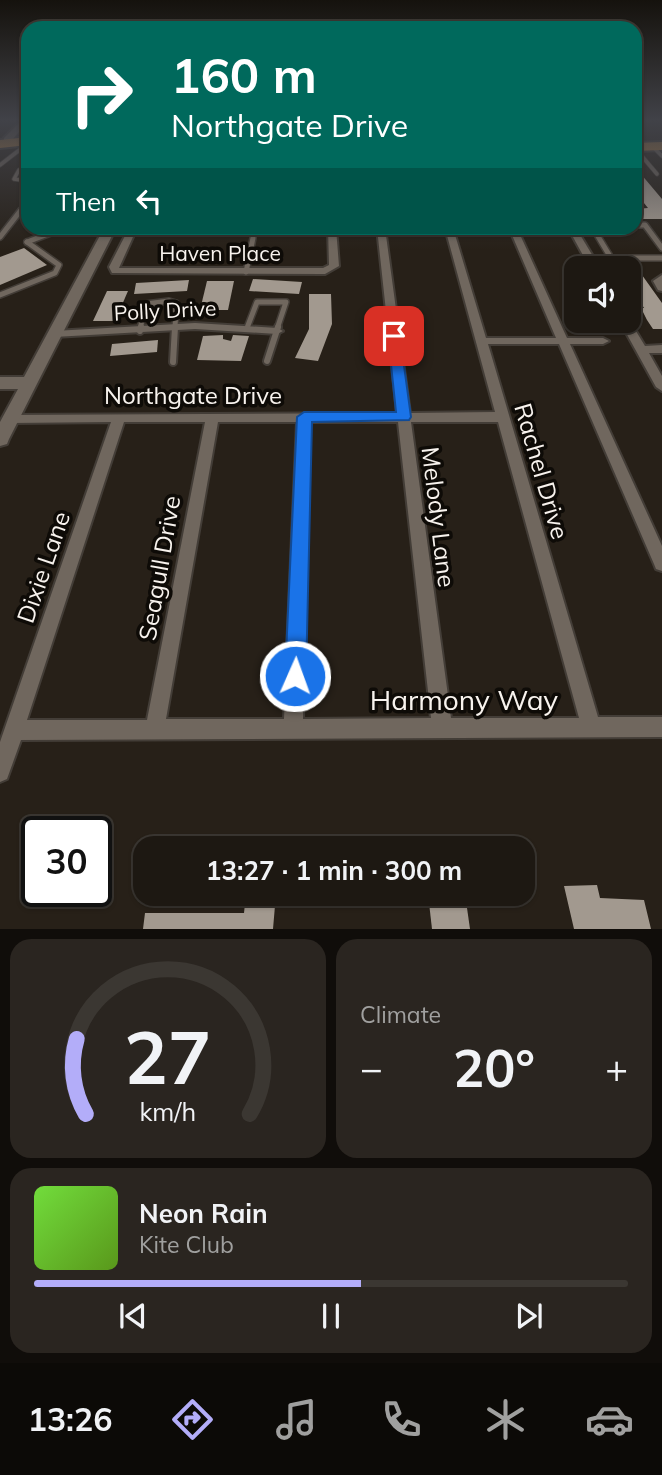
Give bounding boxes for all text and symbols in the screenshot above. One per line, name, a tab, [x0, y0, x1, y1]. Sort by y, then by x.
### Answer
text: 160 m	[171, 44, 317, 105]
icon: right	[56, 49, 147, 140]
text: Northgate Drive	[171, 105, 408, 145]
icon: left	[130, 182, 168, 220]
text: Then	[56, 185, 116, 218]
street label: Haven Place	[159, 240, 281, 266]
map controls	[564, 256, 641, 333]
button: sound	[564, 256, 641, 333]
street label: Polly Drive	[113, 294, 217, 326]
pin	[364, 306, 424, 366]
icon: arrive	[375, 317, 413, 355]
street label: Northgate Drive	[104, 380, 282, 410]
street label: Rachel Drive	[508, 400, 576, 542]
street label: Melody Lane	[416, 445, 462, 589]
street label: Seagull Drive	[132, 493, 186, 643]
street label: Dixie Lane	[10, 507, 76, 627]
position arrow	[258, 639, 332, 713]
street label: Harmony Way	[370, 682, 558, 717]
speed limit sign: 30	[21, 816, 112, 907]
text: 13:27 · 1 min · 300 m	[206, 854, 462, 887]
text: Climate	[360, 1000, 441, 1029]
text: 27	[124, 1012, 212, 1103]
text: 20°	[453, 1035, 535, 1100]
text: −	[360, 1044, 383, 1092]
text: +	[605, 1044, 628, 1092]
text: km/h	[140, 1096, 196, 1127]
text: Neon Rain	[139, 1197, 268, 1230]
text: Kite Club	[139, 1230, 234, 1259]
icon: previous	[114, 1297, 152, 1335]
icon: pause	[312, 1297, 350, 1335]
icon: next	[510, 1297, 548, 1335]
icon: directions	[168, 1395, 217, 1444]
icon: music	[272, 1395, 321, 1444]
icon: phone	[377, 1395, 426, 1444]
icon: climate	[481, 1395, 530, 1444]
icon: car	[585, 1395, 634, 1444]
text: 13:26	[28, 1399, 112, 1439]

